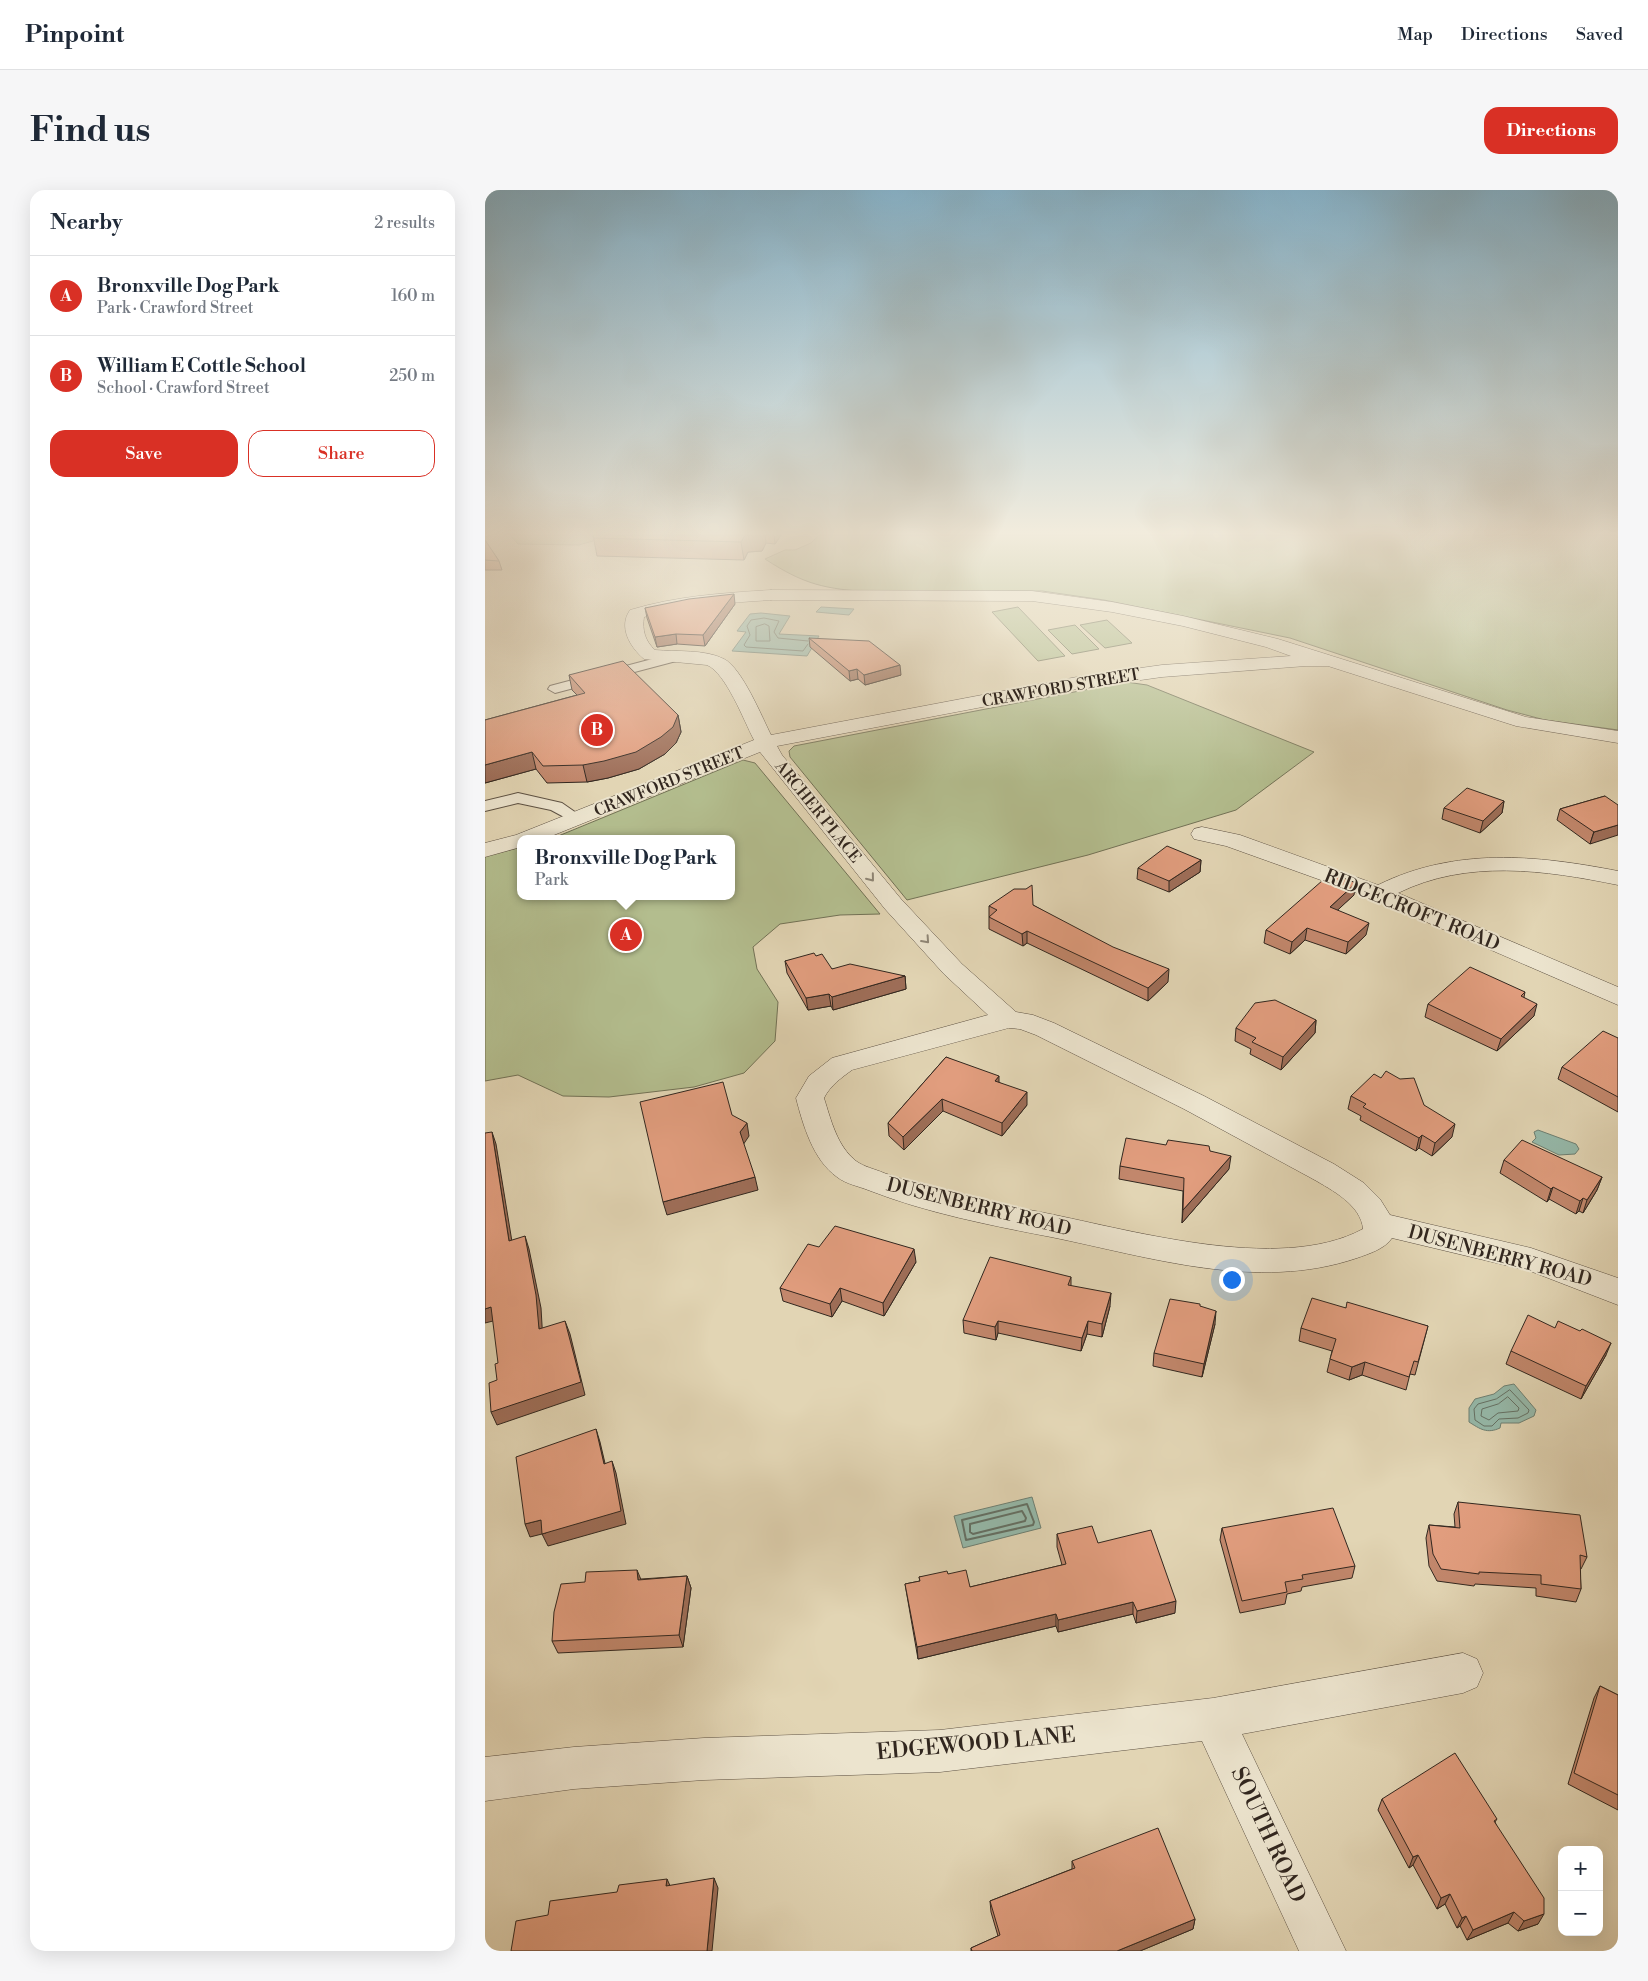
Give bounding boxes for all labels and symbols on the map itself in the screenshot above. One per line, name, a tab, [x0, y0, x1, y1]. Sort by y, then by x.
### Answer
street label: CRAWFORD STREET	[980, 664, 1142, 712]
pin: B	[581, 711, 613, 749]
street label: CRAWFORD STREET	[591, 743, 747, 821]
street label: ARCHER PLACE	[770, 756, 865, 867]
street label: RIDGECROFT ROAD	[1321, 864, 1503, 956]
one-way arrow	[866, 872, 875, 881]
pin: A	[610, 916, 642, 954]
one-way arrow	[920, 934, 929, 943]
street label: DUSENBERRY ROAD	[884, 1172, 1074, 1242]
street label: DUSENBERRY ROAD	[1405, 1220, 1595, 1292]
your location	[1219, 1267, 1245, 1293]
street label: EDGEWOOD LANE	[875, 1722, 1077, 1766]
street label: SOUTH ROAD	[1225, 1763, 1311, 1907]

